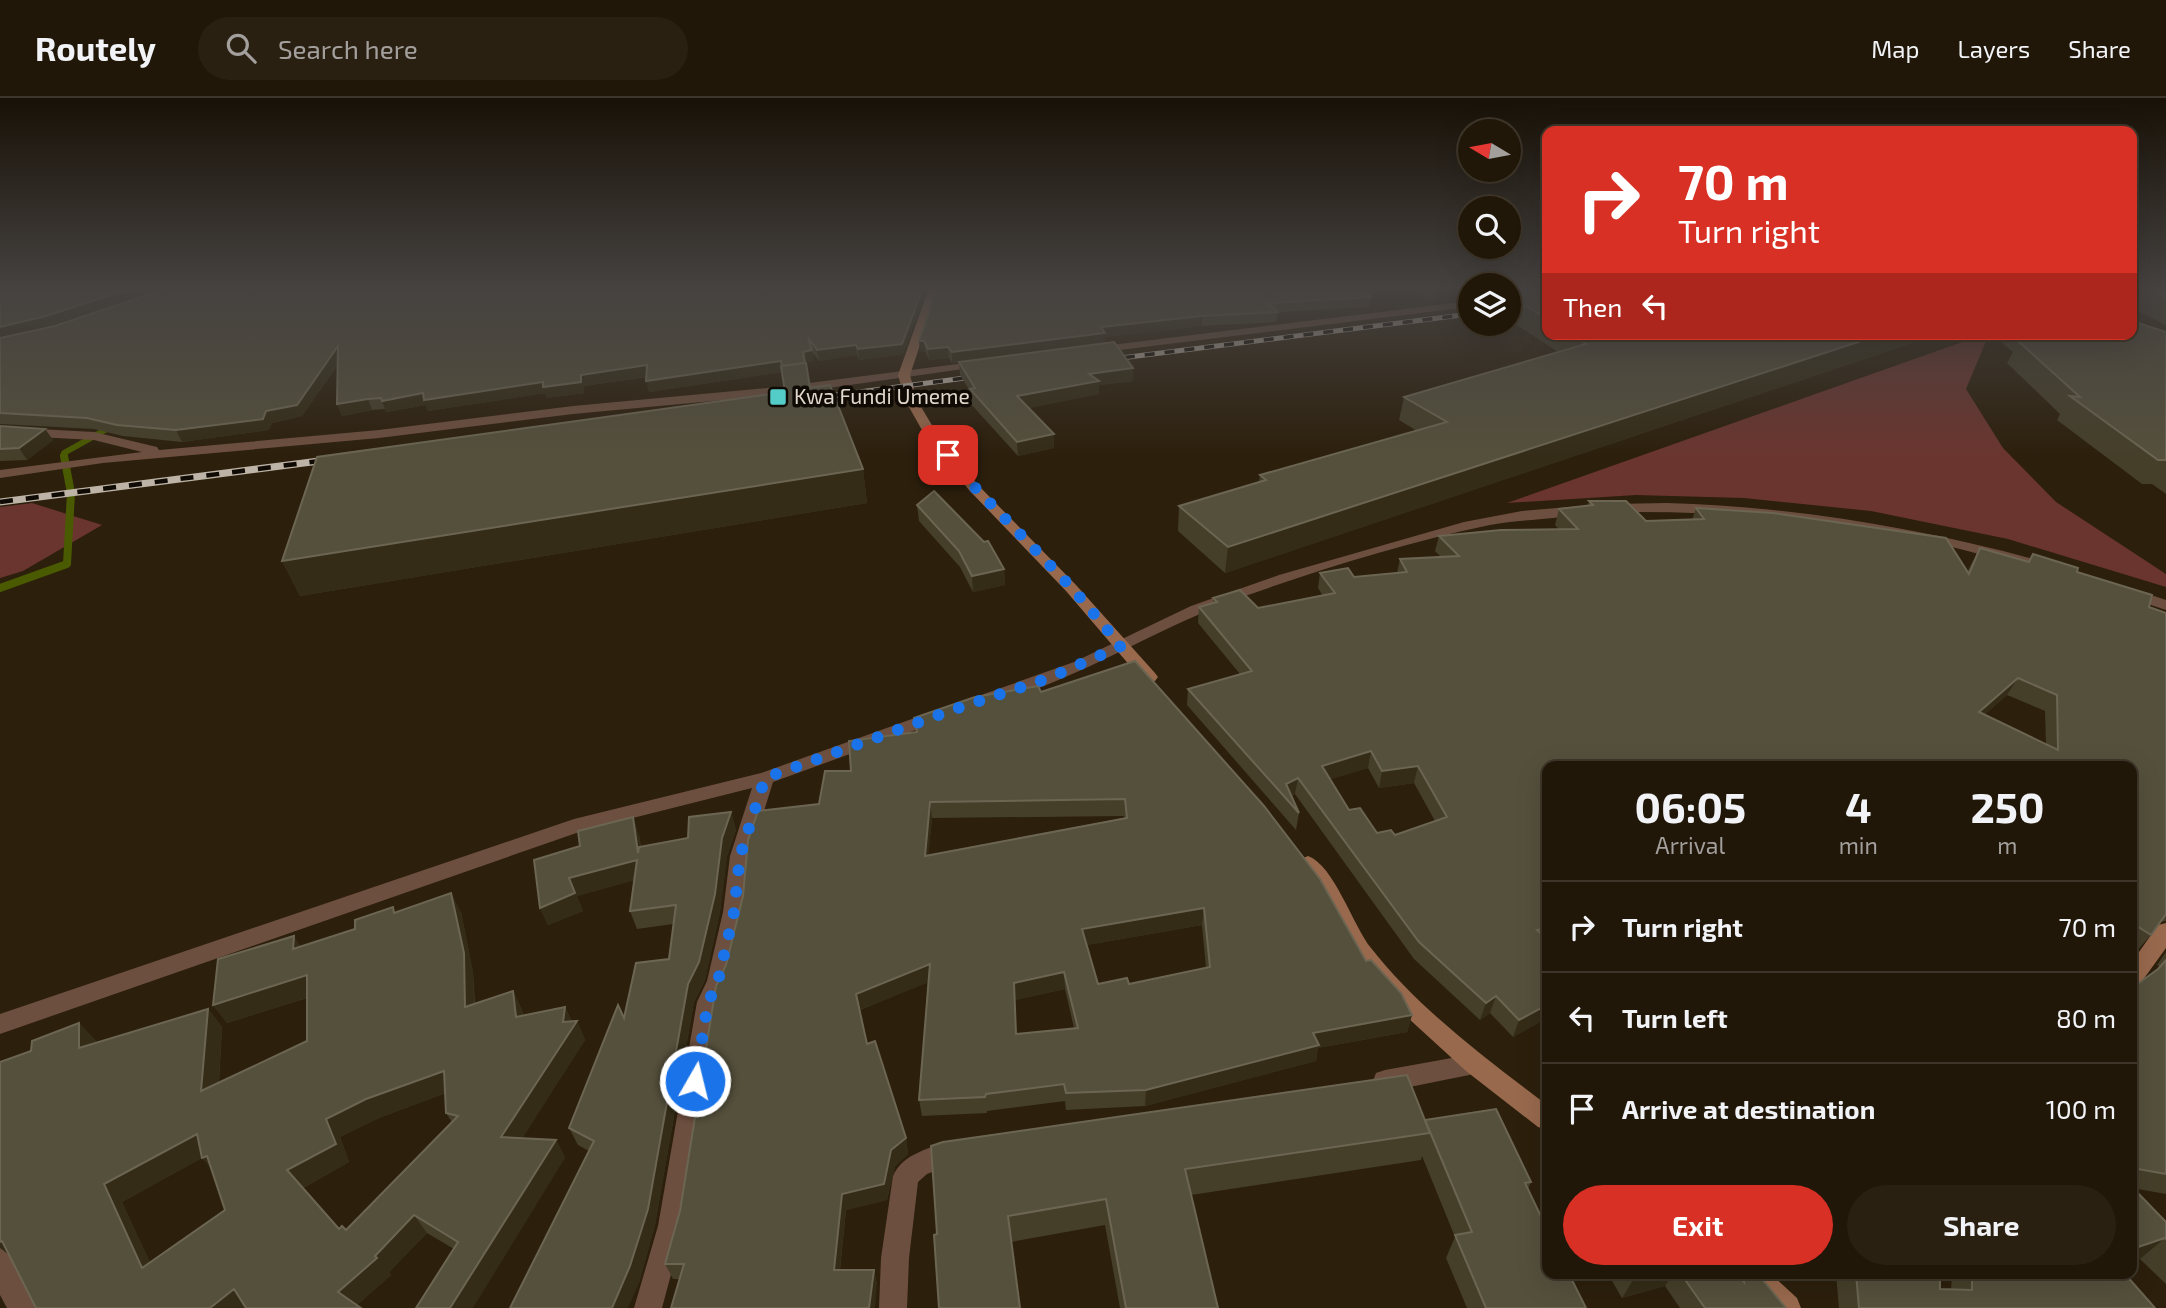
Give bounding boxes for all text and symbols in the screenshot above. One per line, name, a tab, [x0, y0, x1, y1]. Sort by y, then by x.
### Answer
search box	[198, 17, 688, 80]
text: Routely	[35, 28, 156, 68]
icon: search	[222, 29, 260, 67]
text: Search here	[278, 33, 418, 64]
text: Map	[1871, 34, 1919, 63]
text: Layers	[1957, 34, 2030, 63]
text: Share	[2068, 34, 2131, 63]
north arrow	[1458, 119, 1521, 182]
map controls	[1458, 119, 1521, 336]
text: 70 m	[1678, 151, 1789, 210]
icon: right	[1563, 154, 1654, 245]
button: search	[1458, 196, 1521, 259]
text: Turn right	[1678, 211, 1820, 249]
button: layers	[1458, 273, 1521, 336]
icon: left	[1636, 287, 1674, 325]
text: Then	[1563, 291, 1622, 322]
place label: Kwa Fundi Umeme	[794, 383, 970, 408]
marker: Kwa Fundi Umeme	[768, 387, 788, 407]
pin	[918, 425, 978, 485]
icon: arrive	[929, 436, 967, 474]
text: 06:05	[1634, 781, 1746, 831]
text: 4	[1845, 781, 1872, 831]
text: 250	[1970, 781, 2044, 831]
text: Arrival	[1655, 831, 1725, 859]
text: min	[1839, 831, 1878, 859]
text: m	[1997, 831, 2018, 859]
icon: right	[1563, 908, 1601, 946]
text: Turn right	[1622, 911, 1743, 942]
text: 70 m	[2058, 911, 2116, 942]
icon: left	[1563, 999, 1601, 1037]
text: Turn left	[1622, 1002, 1728, 1033]
text: 80 m	[2056, 1002, 2116, 1033]
position arrow	[658, 1044, 732, 1118]
icon: arrive	[1563, 1090, 1601, 1128]
text: Arrive at destination	[1622, 1093, 1875, 1124]
text: 100 m	[2046, 1093, 2116, 1124]
button: Exit	[1563, 1185, 1833, 1265]
button: Share	[1847, 1185, 2116, 1265]

